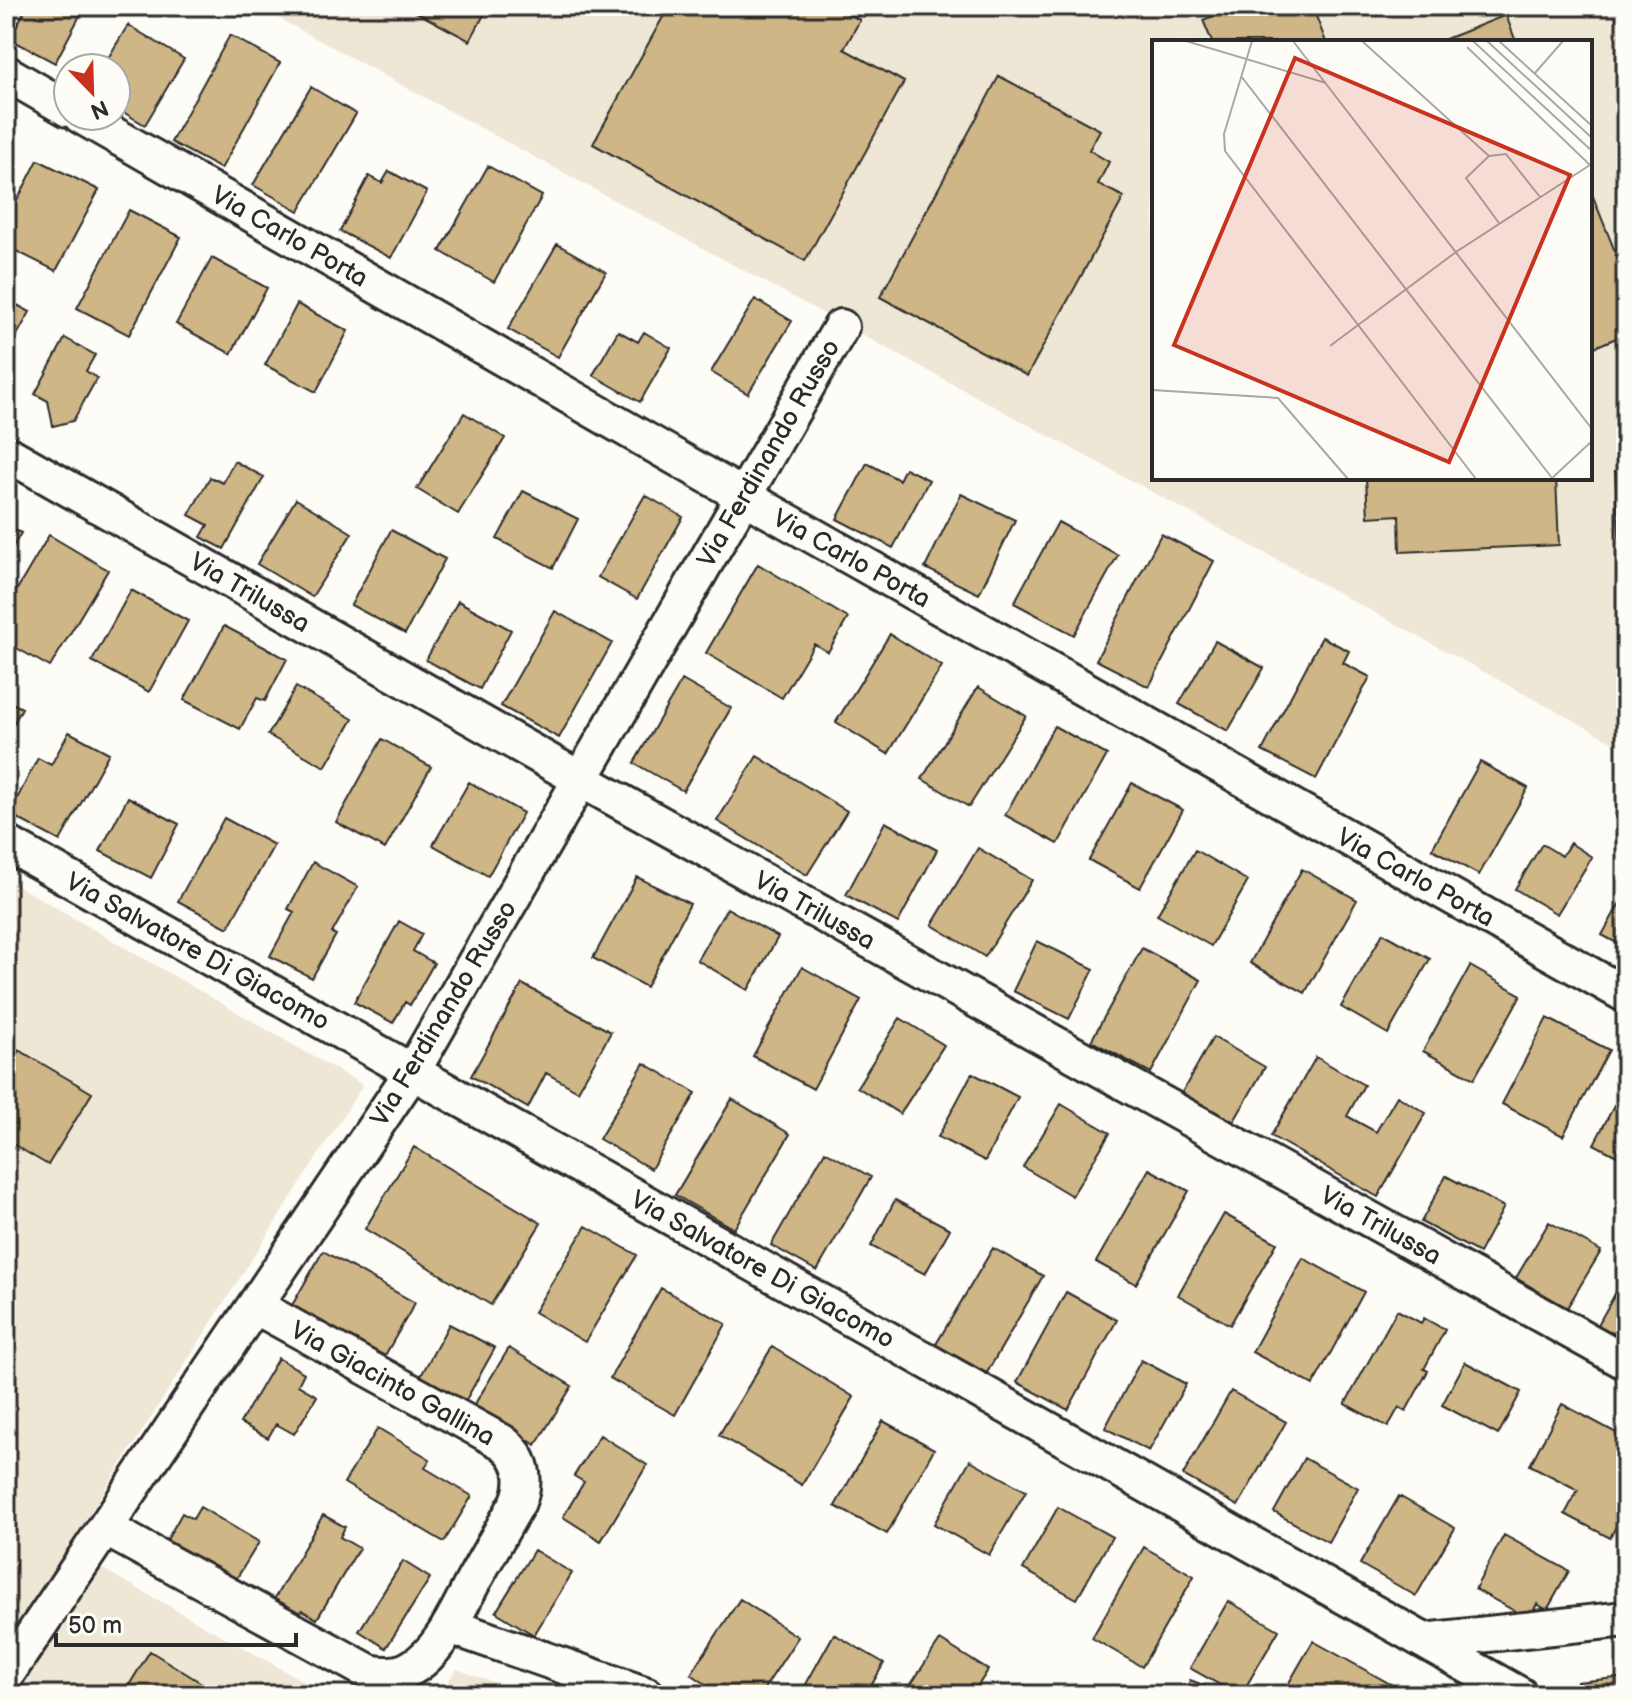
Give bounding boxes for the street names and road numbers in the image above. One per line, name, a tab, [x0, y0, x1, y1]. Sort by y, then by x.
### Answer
street label: Via Carlo Porta	[205, 180, 373, 295]
street label: Via Ferdinando Russo	[691, 334, 847, 573]
street label: Via Carlo Porta	[767, 503, 936, 615]
street label: Via Trilussa	[184, 546, 315, 640]
street label: Via Carlo Porta	[1331, 822, 1500, 934]
street label: Via Trilussa	[748, 865, 880, 957]
street label: Via Salvatore Di Giacomo	[60, 867, 335, 1038]
street label: Via Ferdinando Russo	[365, 895, 524, 1132]
street label: Via Trilussa	[1314, 1180, 1446, 1272]
street label: Via Salvatore Di Giacomo	[625, 1185, 900, 1356]
street label: Via Giacinto Gallina	[285, 1315, 500, 1453]

